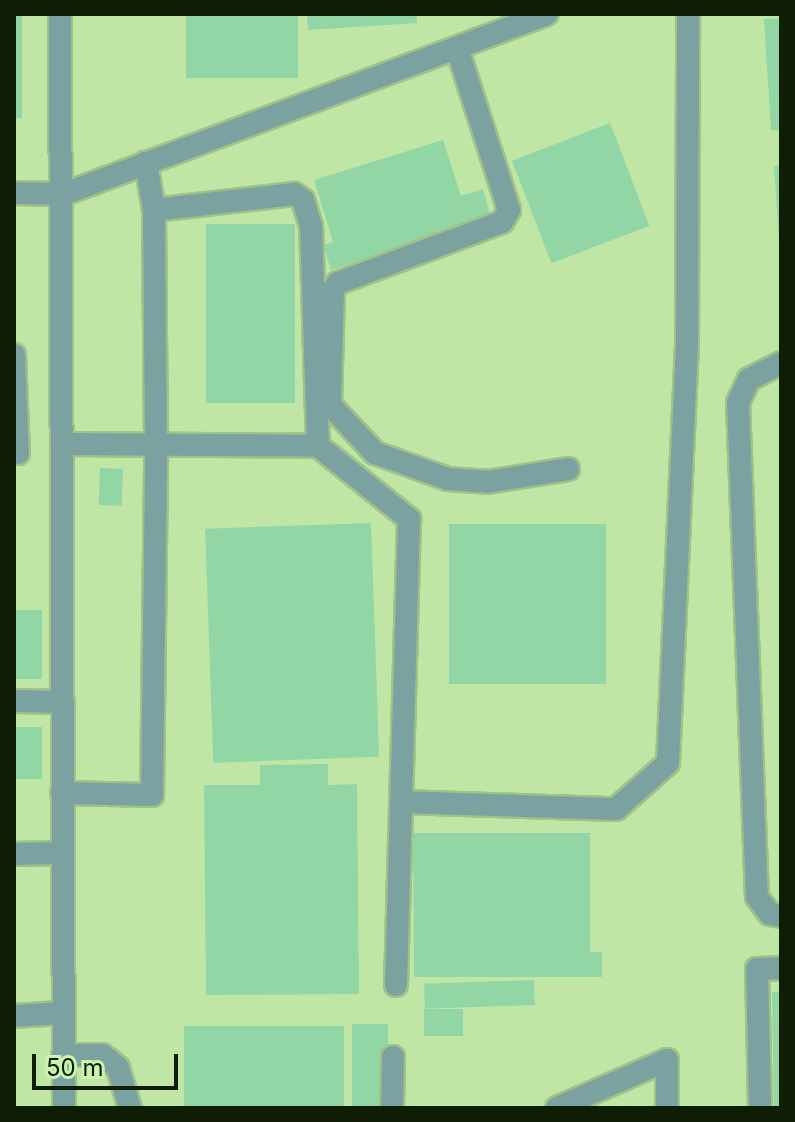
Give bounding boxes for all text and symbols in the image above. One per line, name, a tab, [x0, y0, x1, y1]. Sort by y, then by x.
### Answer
scale bar	[36, 1038, 182, 1088]
text: 50 m	[46, 1053, 104, 1082]

